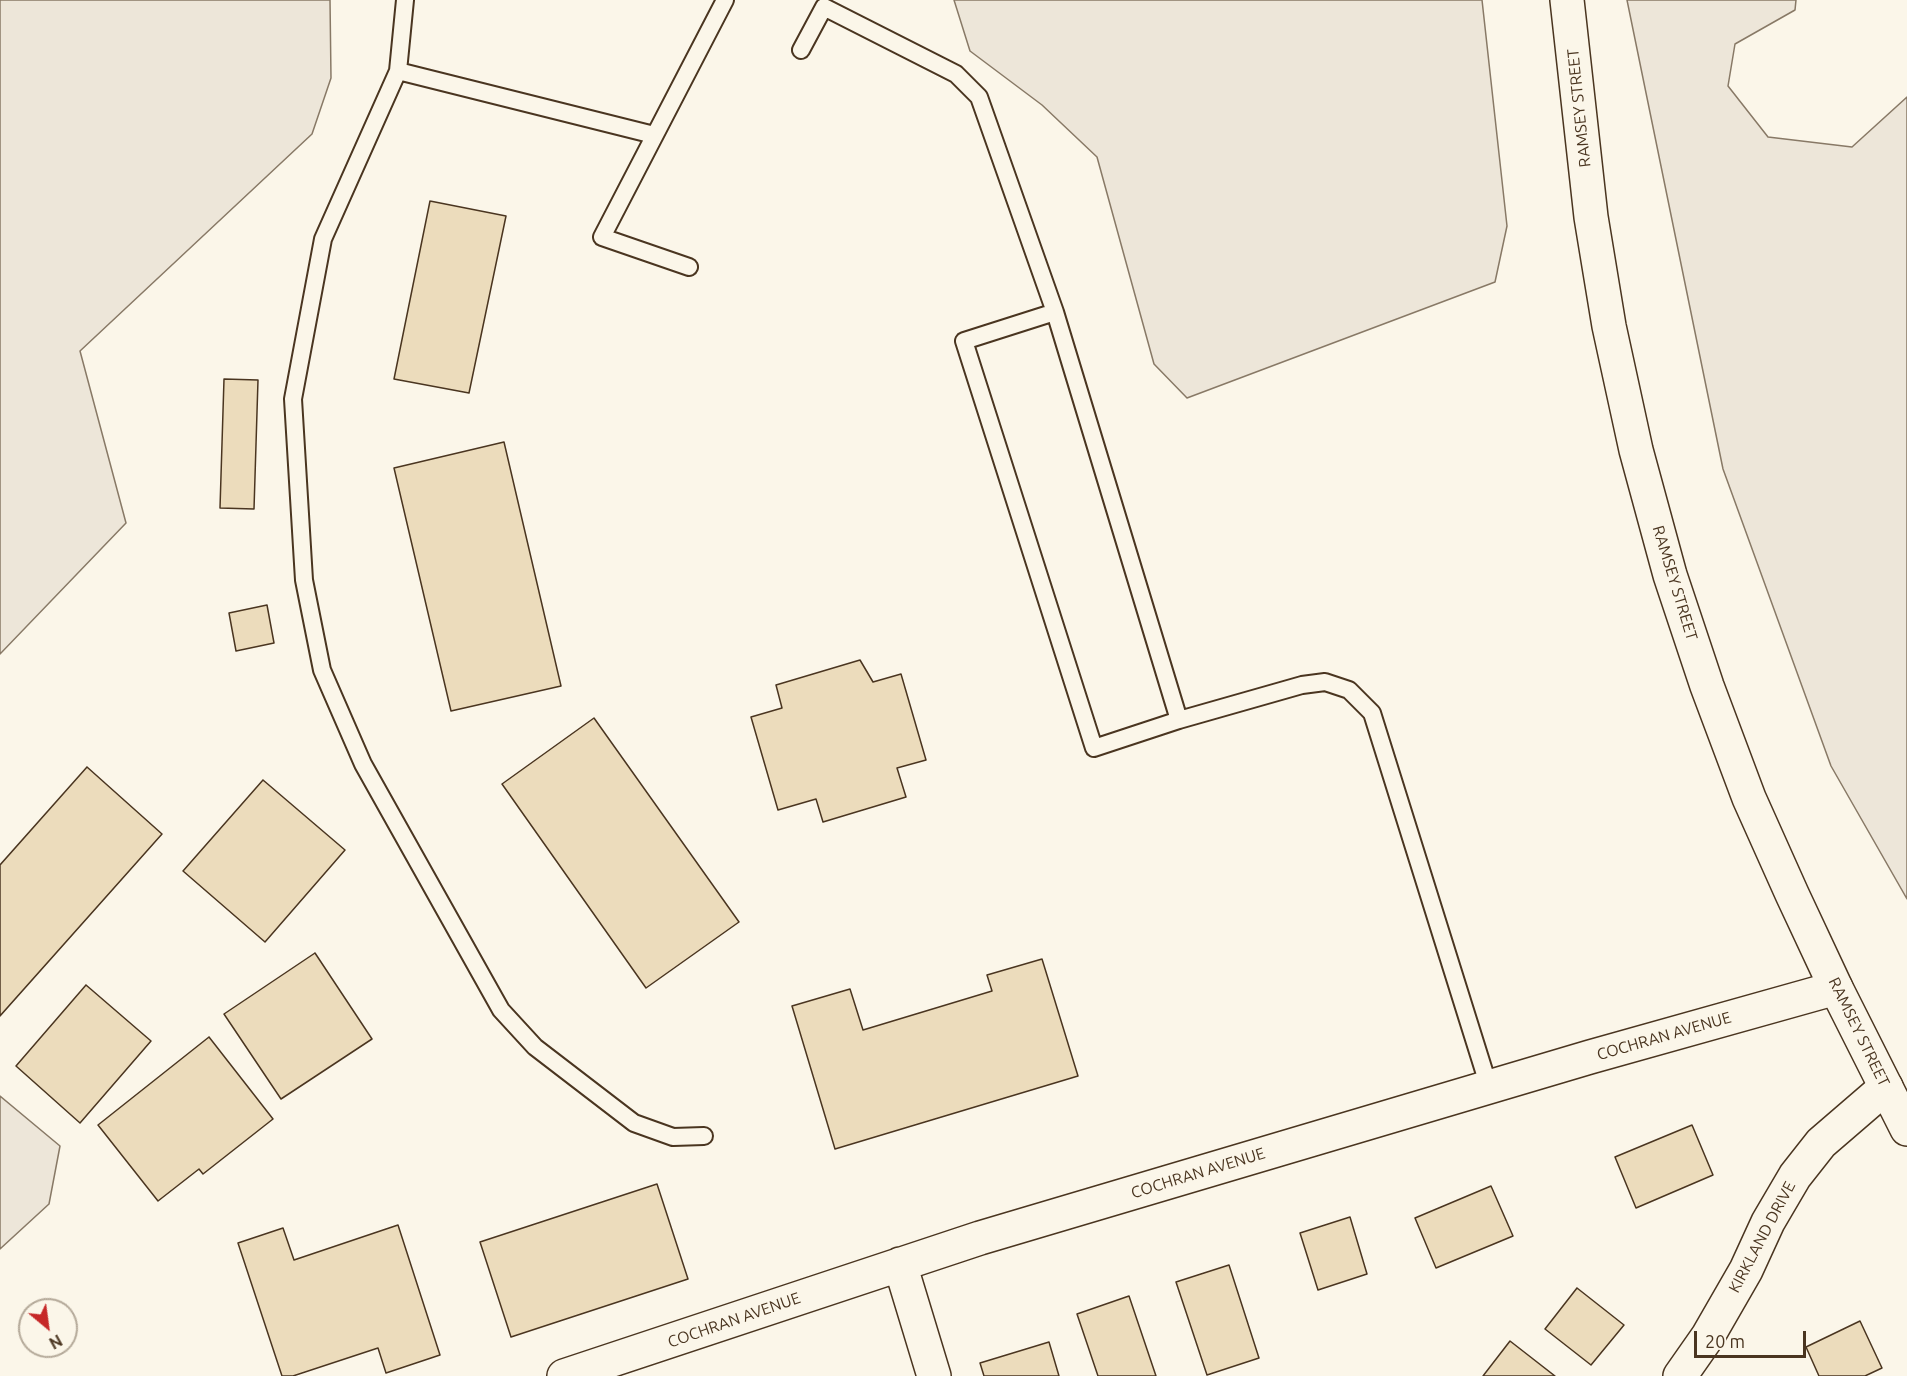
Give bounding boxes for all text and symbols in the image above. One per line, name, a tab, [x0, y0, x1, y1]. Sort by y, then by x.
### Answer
street label: RAMSEY STREET	[1563, 48, 1595, 168]
street label: RAMSEY STREET	[1648, 523, 1702, 643]
street label: RAMSEY STREET	[1824, 974, 1894, 1090]
street label: COCHRAN AVENUE	[1595, 1008, 1733, 1064]
street label: COCHRAN AVENUE	[1129, 1144, 1267, 1202]
street label: KIRKLAND DRIVE	[1725, 1178, 1799, 1296]
street label: COCHRAN AVENUE	[665, 1288, 803, 1352]
north arrow	[18, 1298, 78, 1358]
scale bar	[1697, 1319, 1810, 1357]
text: N	[46, 1331, 65, 1353]
text: 20 m	[1705, 1331, 1745, 1351]

